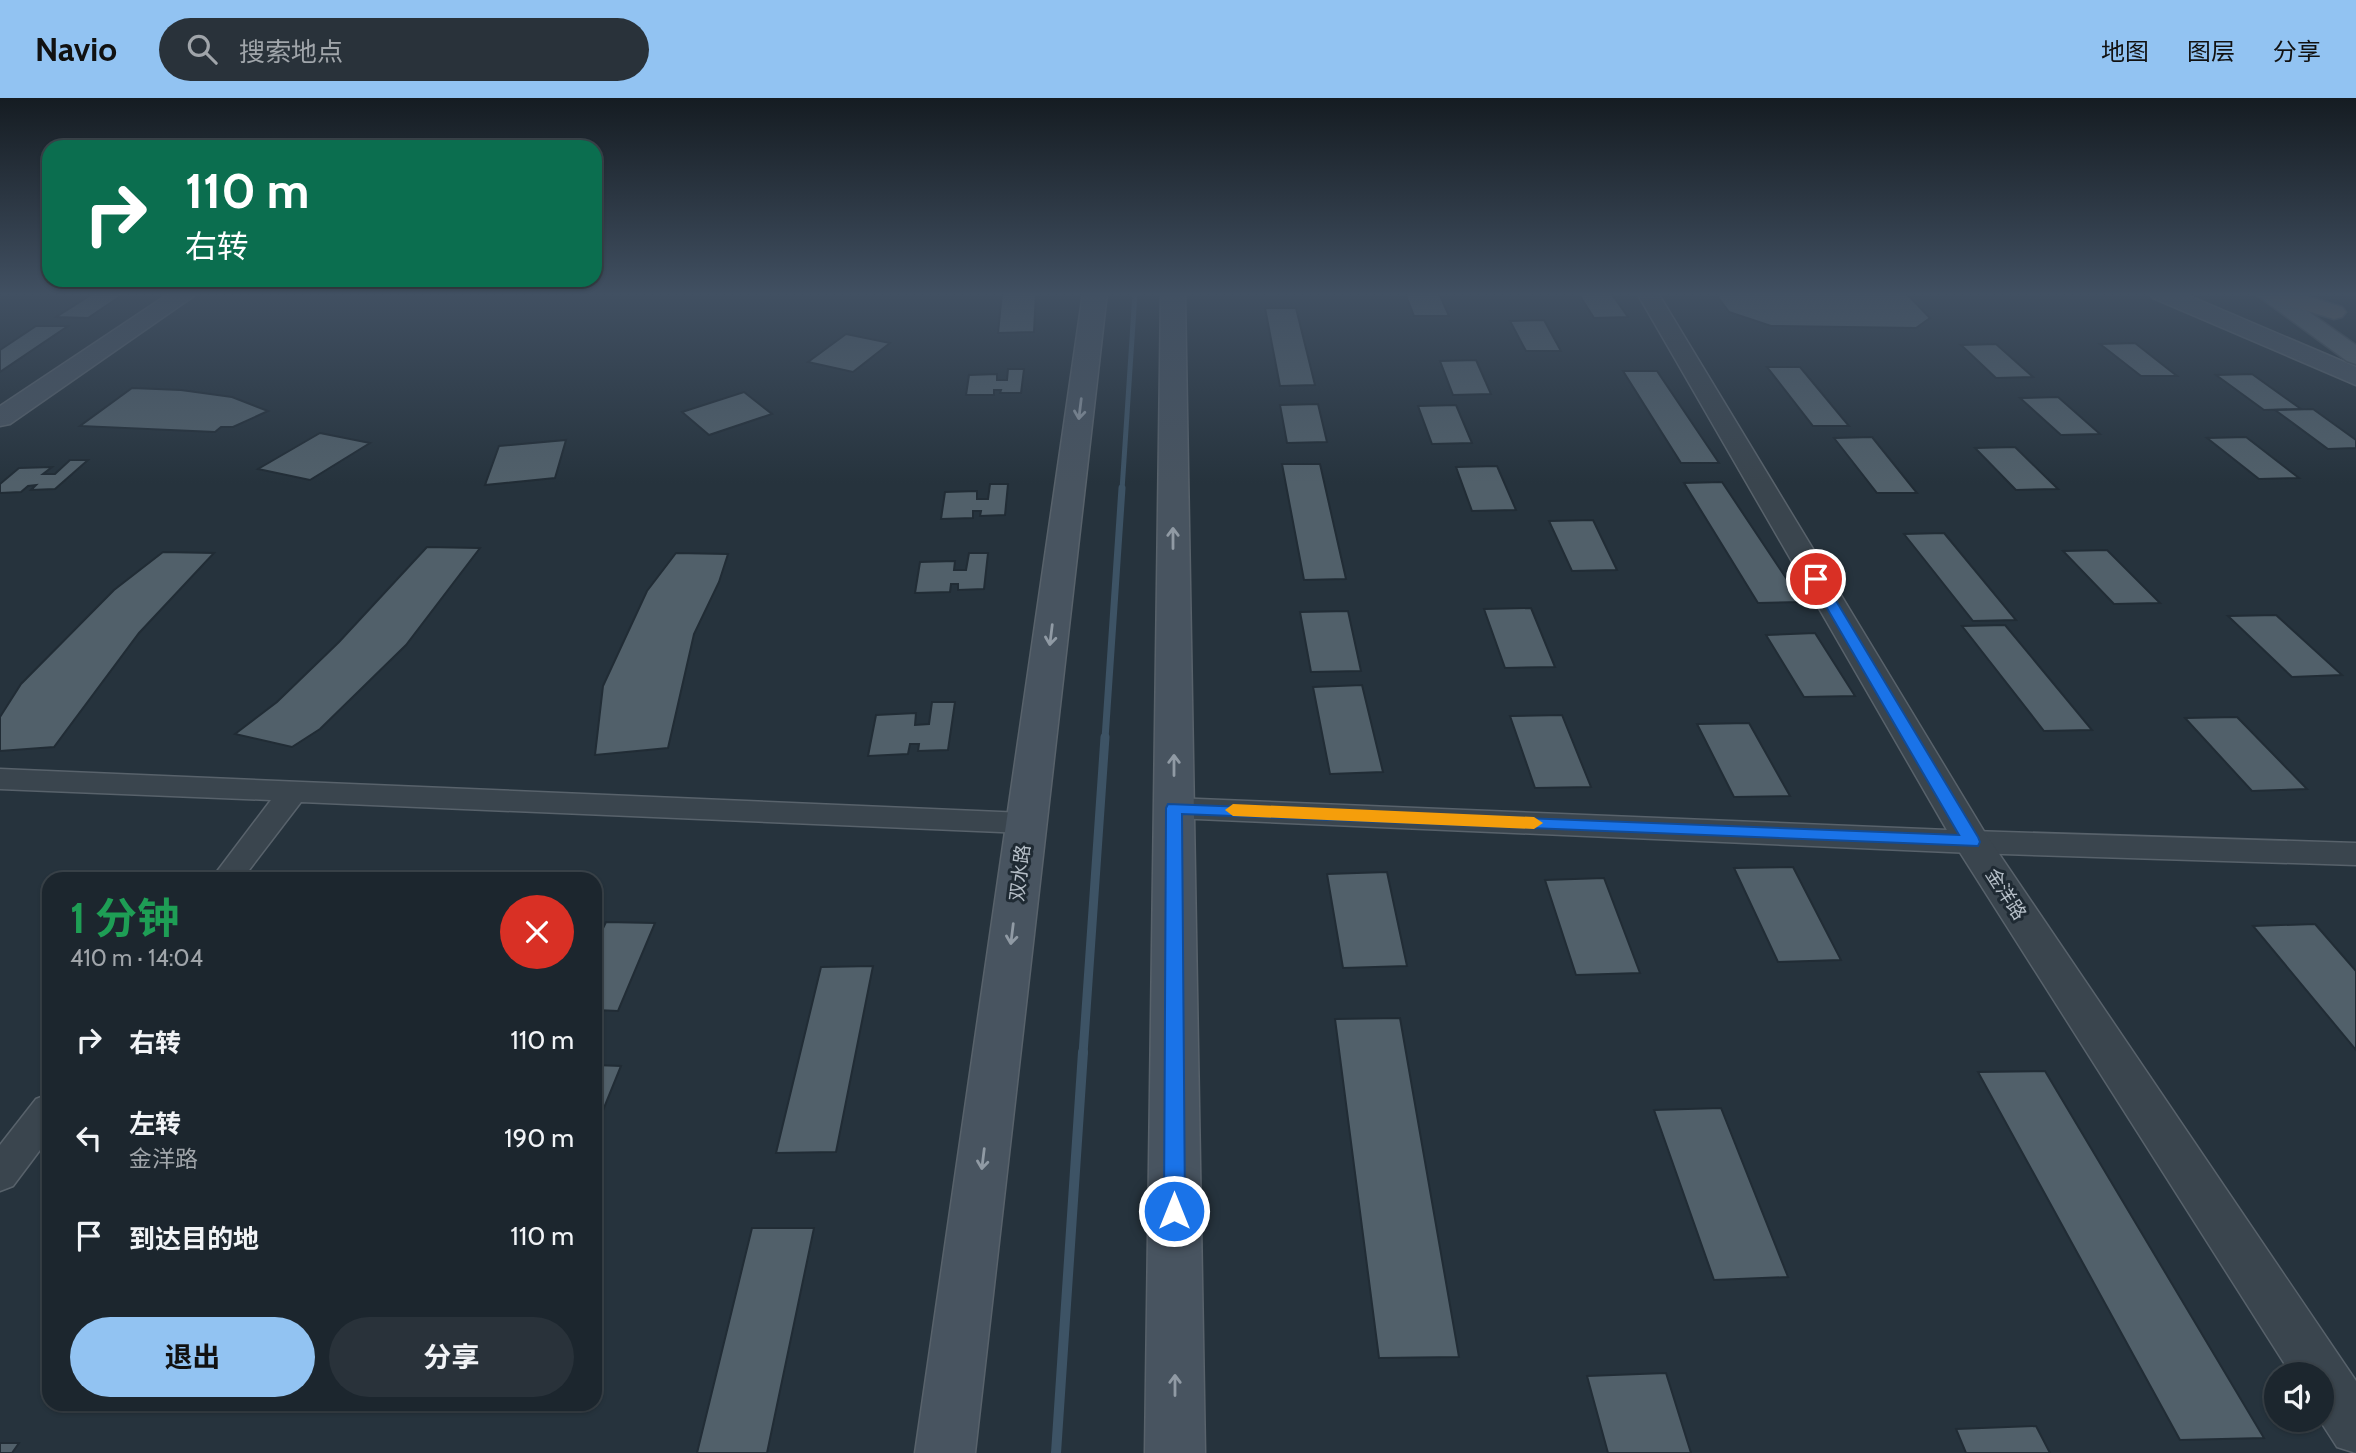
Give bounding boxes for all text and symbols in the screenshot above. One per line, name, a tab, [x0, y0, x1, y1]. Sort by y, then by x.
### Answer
search box	[159, 18, 649, 81]
text: Navio	[35, 29, 117, 69]
icon: search	[183, 30, 221, 68]
text: 搜索地点	[239, 36, 343, 68]
text: 地图	[2101, 37, 2149, 66]
text: 图层	[2187, 37, 2235, 66]
text: 分享	[2273, 37, 2321, 66]
text: 110 m	[185, 161, 309, 220]
icon: right	[70, 168, 161, 259]
text: 右转	[185, 227, 249, 266]
one-way arrow	[1073, 398, 1086, 420]
one-way arrow	[1166, 527, 1180, 550]
pin	[1786, 549, 1846, 609]
icon: arrive	[1797, 560, 1835, 598]
one-way arrow	[1044, 623, 1057, 646]
one-way arrow	[1167, 754, 1181, 777]
street label: 双水路	[1005, 843, 1035, 903]
street label: 金洋路	[1981, 864, 2031, 924]
text: 1 分钟	[70, 892, 179, 944]
button: close	[500, 895, 574, 969]
one-way arrow	[1006, 922, 1019, 944]
text: 410 m · 14:04	[70, 944, 203, 972]
icon: right	[70, 1021, 108, 1059]
text: 110 m	[510, 1024, 574, 1056]
text: 右转	[129, 1027, 181, 1059]
text: 左转	[129, 1108, 181, 1140]
icon: left	[70, 1119, 108, 1157]
text: 190 m	[504, 1122, 574, 1154]
text: 金洋路	[129, 1145, 198, 1173]
one-way arrow	[976, 1147, 989, 1170]
position arrow	[1137, 1174, 1211, 1248]
icon: arrive	[70, 1217, 108, 1255]
text: 110 m	[510, 1220, 574, 1252]
text: 到达目的地	[129, 1223, 259, 1255]
button: 退出	[70, 1317, 315, 1397]
button: 分享	[329, 1317, 574, 1397]
map controls	[2264, 1362, 2334, 1432]
button: sound	[2264, 1362, 2334, 1432]
one-way arrow	[1168, 1374, 1182, 1397]

